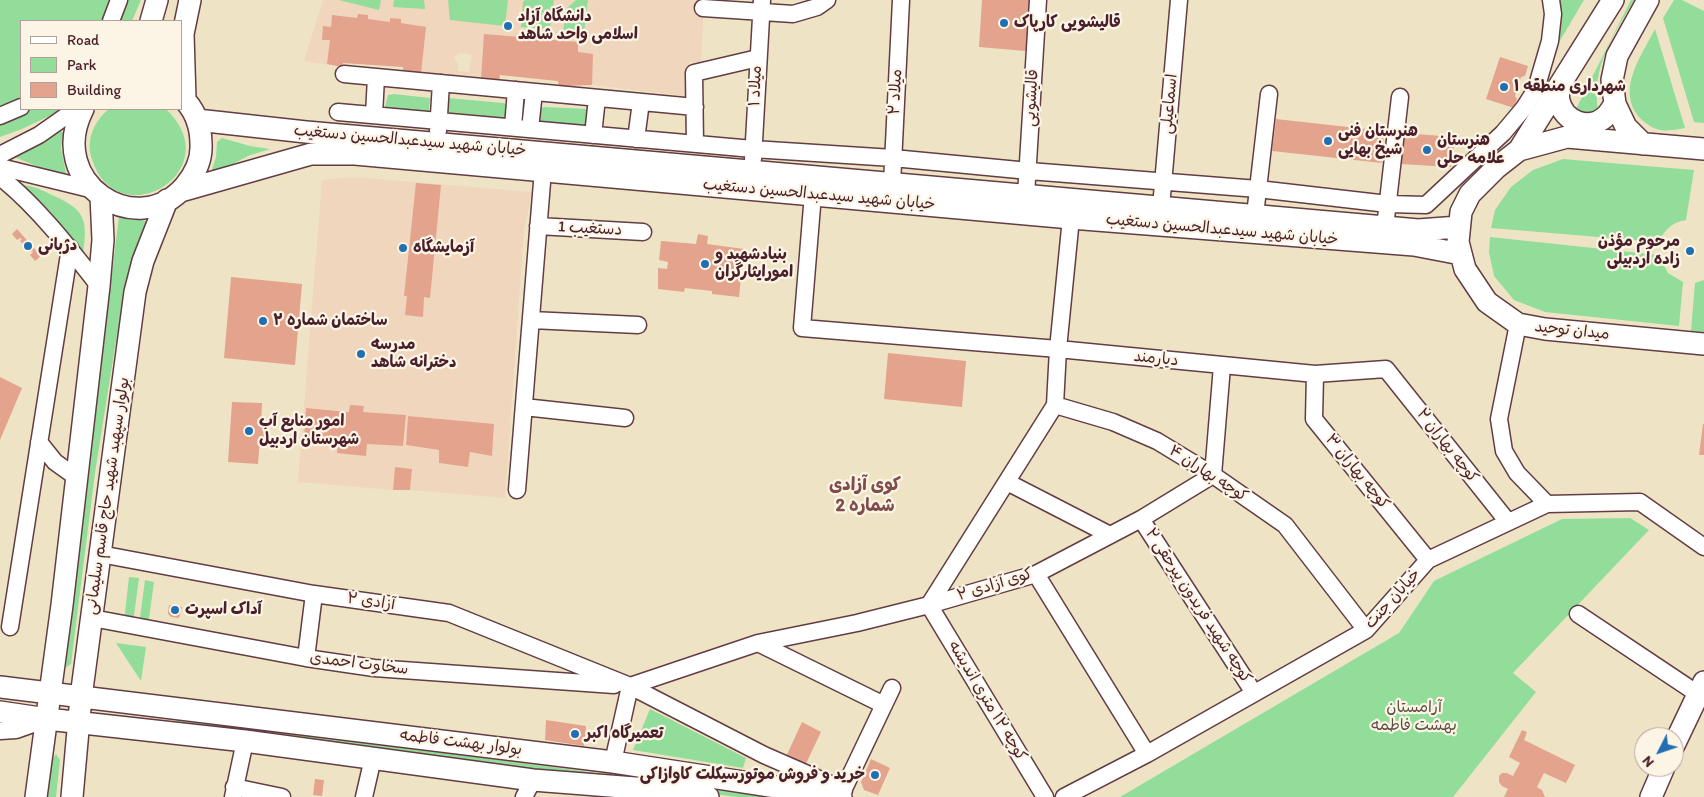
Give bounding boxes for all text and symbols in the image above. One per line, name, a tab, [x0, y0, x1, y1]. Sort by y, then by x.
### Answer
place label: دانشگاه آزاد اسلامی واحد شاهد	[518, 7, 638, 45]
place label: قالیشویی کارپاک	[1014, 13, 1121, 33]
marker: قالیشویی کارپاک	[998, 17, 1010, 29]
legend	[20, 20, 182, 110]
marker: دانشگاه آزاد اسلامی واحد شاهد	[502, 20, 514, 32]
text: Road	[67, 31, 99, 49]
text: Park	[67, 56, 97, 74]
street label: میلاد ۱	[745, 65, 767, 107]
street label: میلاد ۲	[885, 68, 907, 116]
street label: قالیشویی	[1021, 69, 1043, 127]
street label: اسماعیلی	[1158, 73, 1182, 135]
place label: شهرداری منطقه ۱	[1514, 77, 1626, 97]
text: Building	[67, 81, 121, 99]
marker: شهرداری منطقه ۱	[1498, 81, 1510, 93]
street label: خیابان شهید سیدعبدالحسین دستغیب	[293, 121, 527, 161]
place label: هنرستان فنی شیخ بهایی	[1338, 122, 1418, 160]
place label: هنرستان علامه حلی	[1437, 131, 1505, 169]
marker: هنرستان فنی شیخ بهایی	[1322, 135, 1334, 147]
marker: هنرستان علامه حلی	[1421, 144, 1433, 156]
street label: خیابان شهید سیدعبدالحسین دستغیب	[702, 175, 936, 215]
street label: خیابان شهید سیدعبدالحسین دستغیب	[1105, 210, 1339, 250]
street label: دستغیب 1	[557, 218, 623, 240]
place label: مرحوم مؤذن زاده اردبیلی	[1598, 232, 1680, 270]
place label: دژبانی	[38, 236, 77, 256]
place label: آزمایشگاه	[413, 238, 474, 258]
marker: دژبانی	[22, 240, 34, 252]
marker: آزمایشگاه	[397, 242, 409, 254]
place label: بنیادشهید و امورایثارگران	[715, 245, 793, 283]
marker: مرحوم مؤذن زاده اردبیلی	[1684, 245, 1696, 257]
marker: بنیادشهید و امورایثارگران	[699, 258, 711, 270]
place label: ساختمان شماره ۲	[273, 311, 387, 331]
marker: ساختمان شماره ۲	[257, 315, 269, 327]
street label: میدان توحید	[1533, 318, 1611, 344]
place label: مدرسه دخترانه شاهد	[371, 335, 456, 373]
street label: دیارمند	[1133, 347, 1179, 371]
marker: مدرسه دخترانه شاهد	[355, 348, 367, 360]
street label: بولوار سپهبد شهید حاج قاسم سلیمانی	[82, 376, 134, 616]
street label: کوچه بهاران ۲	[1412, 405, 1482, 487]
place label: امور منابع آب شهرستان اردبیل	[259, 412, 359, 450]
marker: امور منابع آب شهرستان اردبیل	[243, 425, 255, 437]
street label: کوچه بهاران ۳	[1321, 430, 1393, 514]
street label: کوچه بهاران ۴	[1165, 441, 1251, 507]
district label: کوی آزادی شماره 2	[829, 474, 901, 516]
street label: کوچه شهید فریدون پیرحقی ۲	[1141, 525, 1255, 687]
street label: کوی آزادی ۲	[955, 564, 1035, 606]
street label: خیابان جنت	[1361, 565, 1425, 633]
street label: آزادی ۲	[346, 589, 396, 615]
place label: آداک اسپرت	[185, 600, 262, 620]
marker: آداک اسپرت	[169, 604, 181, 616]
street label: کوچه ۱۲ متری اندیشه	[944, 637, 1030, 765]
street label: سخاوت احمدی	[309, 648, 409, 680]
park label: آرامستان بهشت فاطمه	[1371, 698, 1457, 736]
place label: تعمیرگاه اکبر	[585, 724, 663, 744]
street label: بولوار بهشت فاطمه	[399, 726, 523, 760]
north arrow	[1634, 727, 1684, 777]
marker: تعمیرگاه اکبر	[569, 728, 581, 740]
text: N	[1639, 752, 1658, 771]
place label: خرید و فروش موتورسیکلت کاوازاکی	[640, 765, 865, 785]
marker: خرید و فروش موتورسیکلت کاوازاکی	[869, 769, 881, 781]

